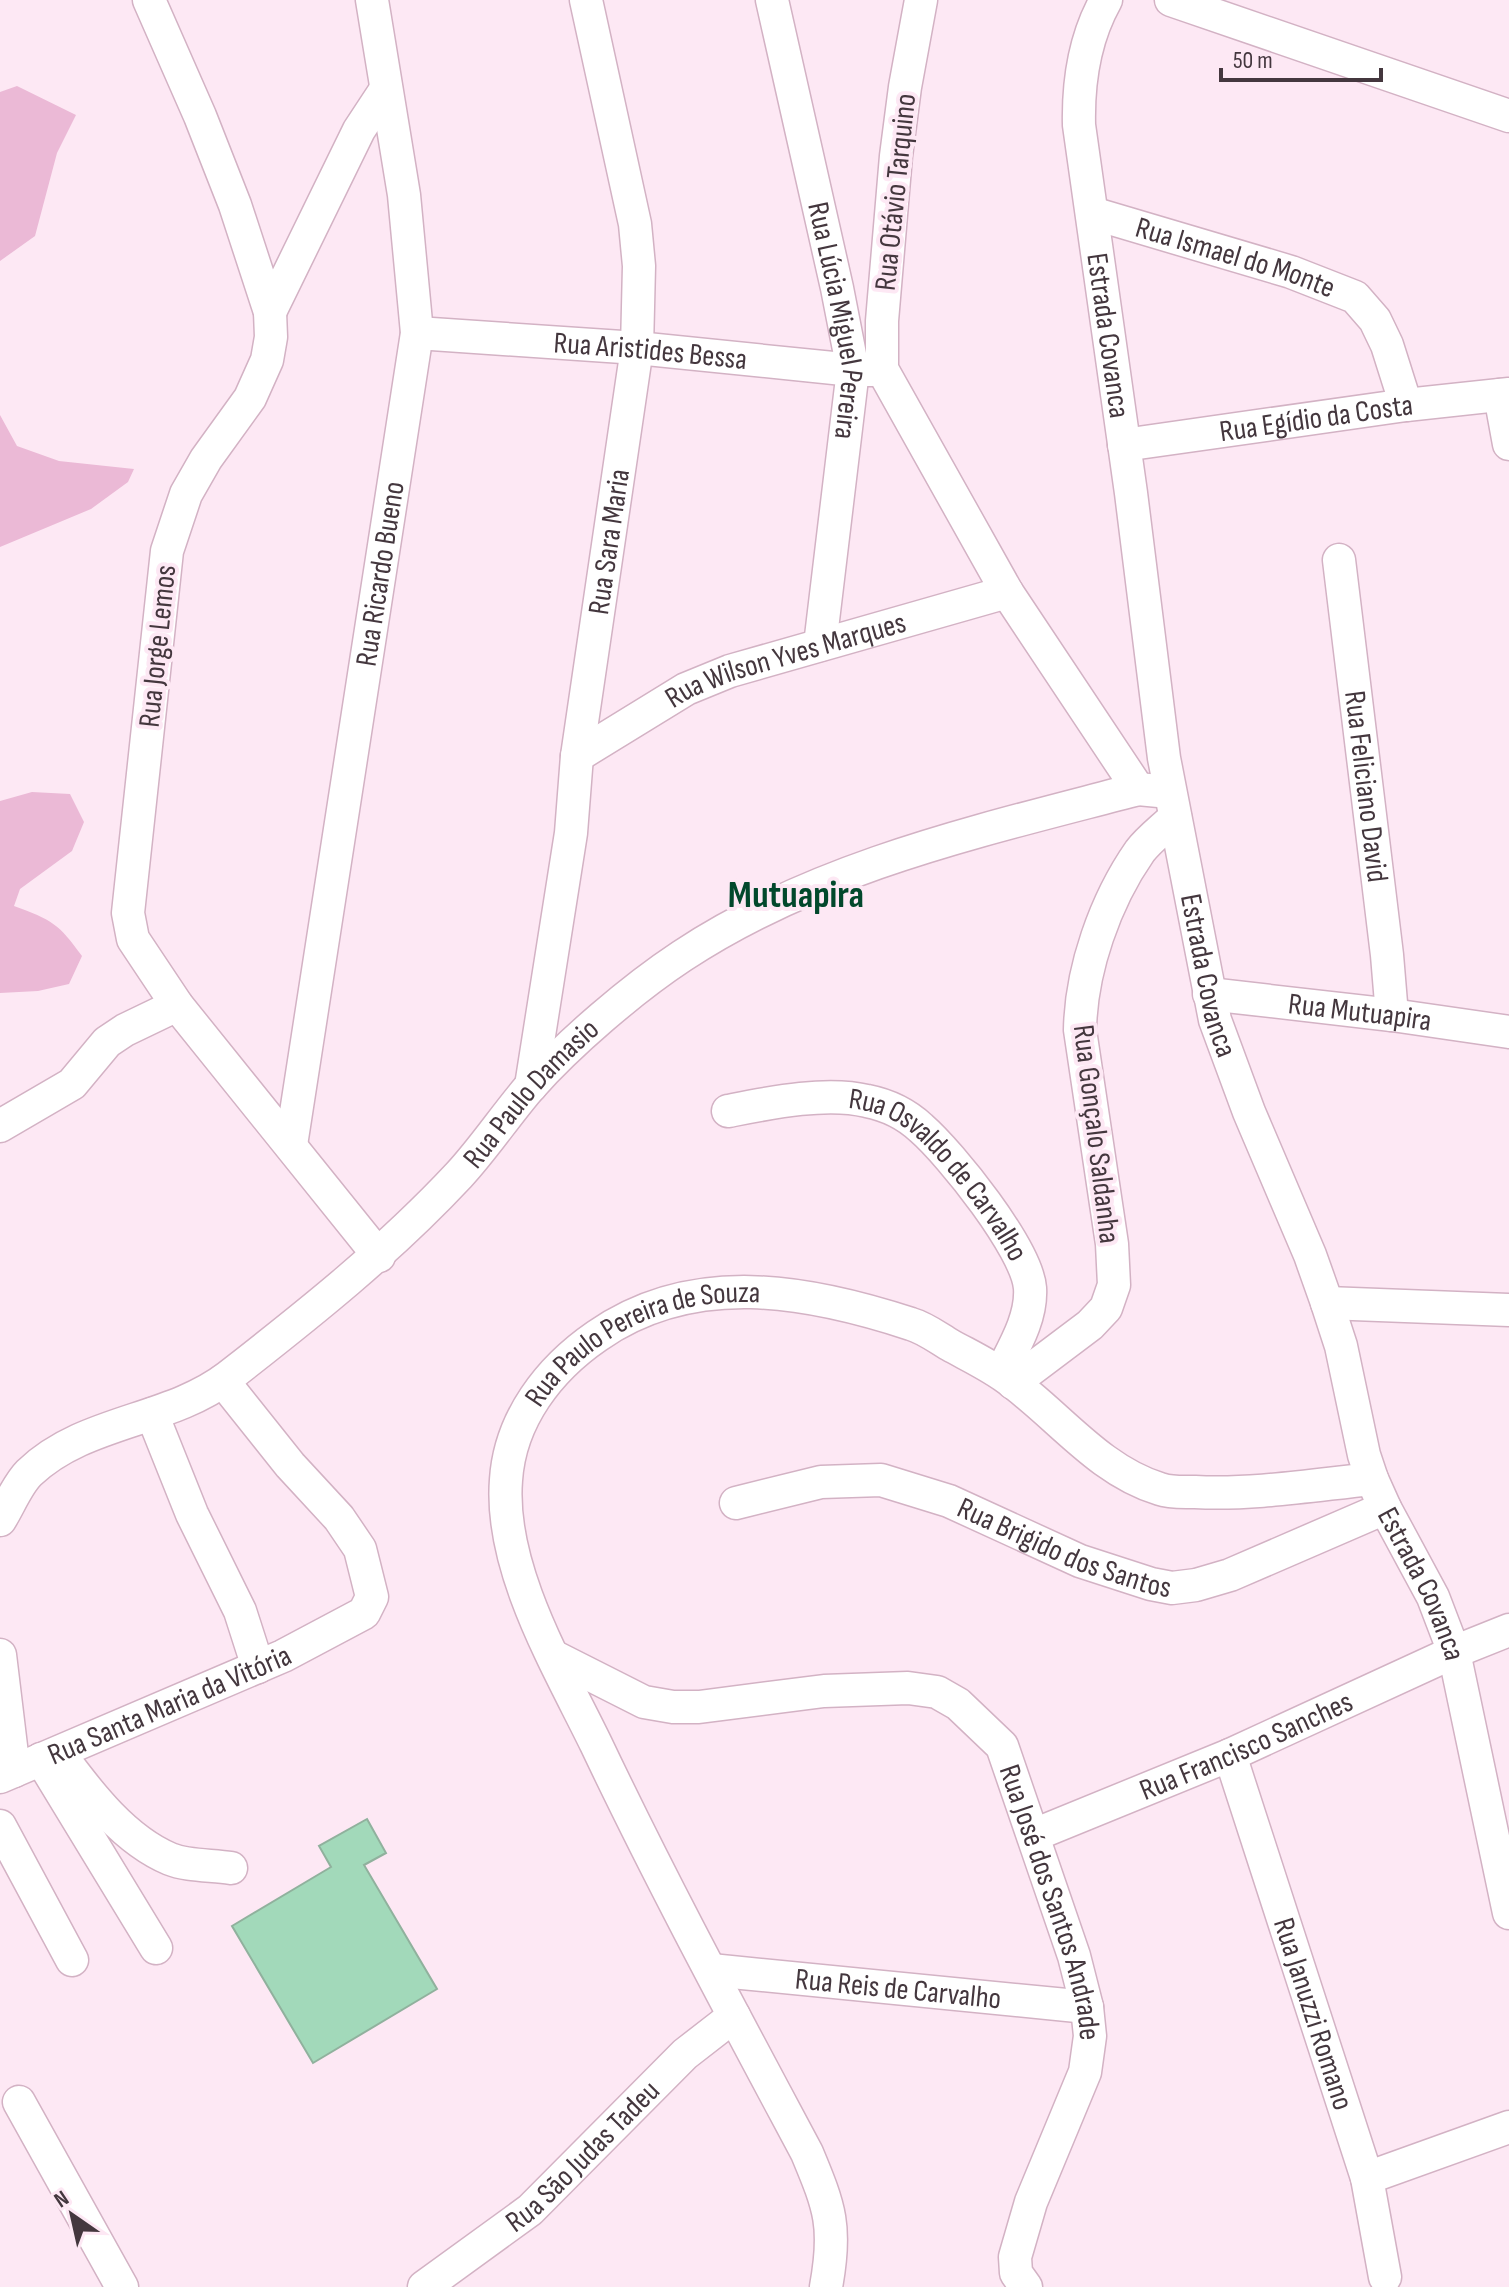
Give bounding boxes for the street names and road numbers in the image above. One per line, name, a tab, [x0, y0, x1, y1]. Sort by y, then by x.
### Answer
street label: Rua Otávio Tarquino	[868, 92, 924, 292]
street label: Rua Lúcia Miguel Pereira	[799, 199, 870, 441]
street label: Rua Ismael do Monte	[1131, 210, 1340, 306]
street label: Estrada Covanca	[1078, 251, 1137, 420]
street label: Rua Aristides Bessa	[552, 325, 749, 378]
street label: Rua Egídio da Costa	[1217, 387, 1415, 450]
street label: Rua Sara Maria	[581, 467, 638, 617]
street label: Rua Ricardo Bueno	[349, 479, 413, 669]
street label: Rua Jorge Lemos	[132, 563, 184, 729]
street label: Rua Wilson Yves Marques	[659, 605, 910, 716]
street label: Rua Feliciano David	[1336, 689, 1395, 884]
street label: Estrada Covanca	[1172, 891, 1244, 1062]
street label: Rua Mutuapira	[1286, 986, 1434, 1040]
street label: Rua Paulo Damasio	[456, 1012, 607, 1176]
street label: Rua Gonçalo Saldanha	[1065, 1023, 1127, 1246]
street label: Rua Osvaldo de Carvalho	[846, 1081, 1035, 1267]
street label: Rua Paulo Pereira de Souza	[517, 1275, 761, 1414]
street label: Rua Brigido dos Santos	[951, 1490, 1174, 1606]
street label: Estrada Covanca	[1369, 1501, 1472, 1664]
street label: Rua Santa Maria da Vitória	[43, 1638, 298, 1773]
street label: Rua Francisco Sanches	[1134, 1684, 1359, 1809]
street label: Rua José dos Santos Andrade	[991, 1760, 1107, 2042]
street label: Rua Januzzi Romano	[1265, 1913, 1361, 2115]
street label: Rua Reis de Carvalho	[793, 1961, 1003, 2017]
street label: Rua São Judas Tadeu	[499, 2073, 667, 2241]

